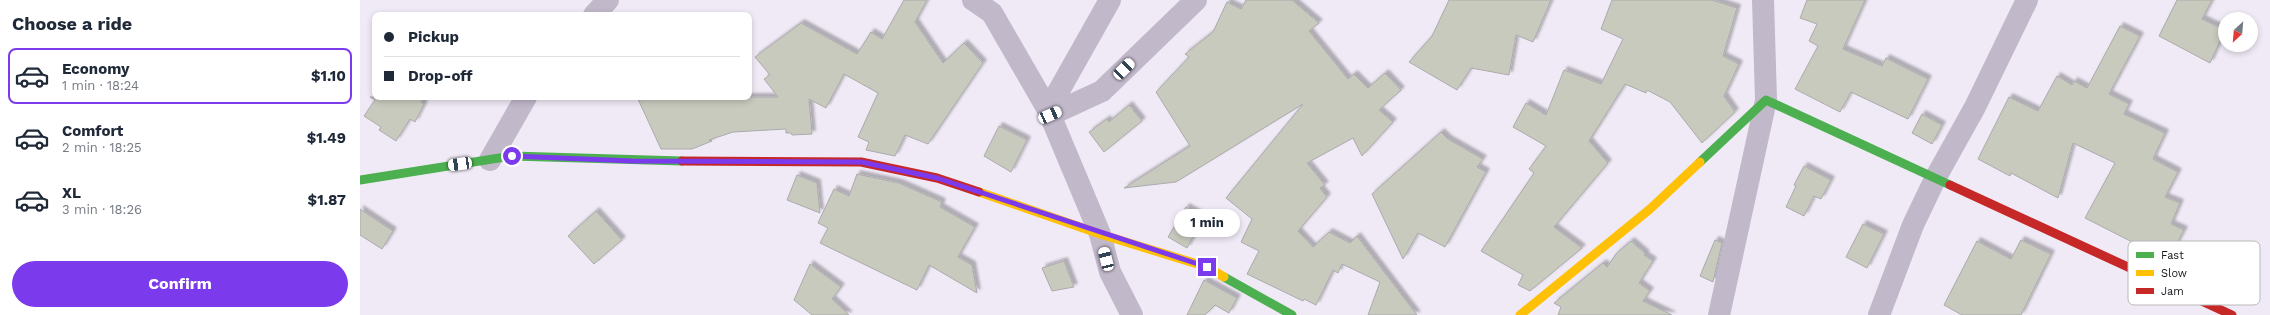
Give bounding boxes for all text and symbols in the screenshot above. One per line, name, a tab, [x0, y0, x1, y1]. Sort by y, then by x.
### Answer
north arrow	[2218, 12, 2258, 52]
map controls	[2218, 12, 2258, 52]
text: Choose a ride	[12, 13, 132, 34]
text: Pickup	[408, 28, 459, 46]
car	[1111, 56, 1137, 82]
icon: car	[14, 58, 50, 94]
text: Economy	[62, 60, 129, 78]
text: $1.10	[311, 67, 346, 85]
text: Drop-off	[408, 67, 473, 85]
text: 1 min · 18:24	[62, 78, 139, 93]
car	[1037, 105, 1063, 125]
icon: car	[14, 120, 50, 156]
text: Comfort	[62, 122, 123, 140]
text: $1.49	[307, 129, 346, 147]
text: 2 min · 18:25	[62, 140, 142, 155]
route start	[503, 147, 521, 165]
car	[447, 156, 473, 172]
icon: car	[14, 182, 50, 218]
text: XL	[62, 184, 81, 202]
text: $1.87	[308, 191, 346, 209]
text: 3 min · 18:26	[62, 202, 142, 217]
callout: 1 min	[1174, 209, 1240, 237]
text: 1 min	[1190, 215, 1224, 230]
legend	[2128, 241, 2260, 305]
car	[1097, 246, 1115, 272]
text: Fast	[2161, 249, 2184, 262]
route end	[1198, 258, 1216, 276]
button: Confirm	[12, 261, 348, 307]
text: Slow	[2161, 267, 2187, 280]
text: Jam	[2161, 285, 2184, 298]

